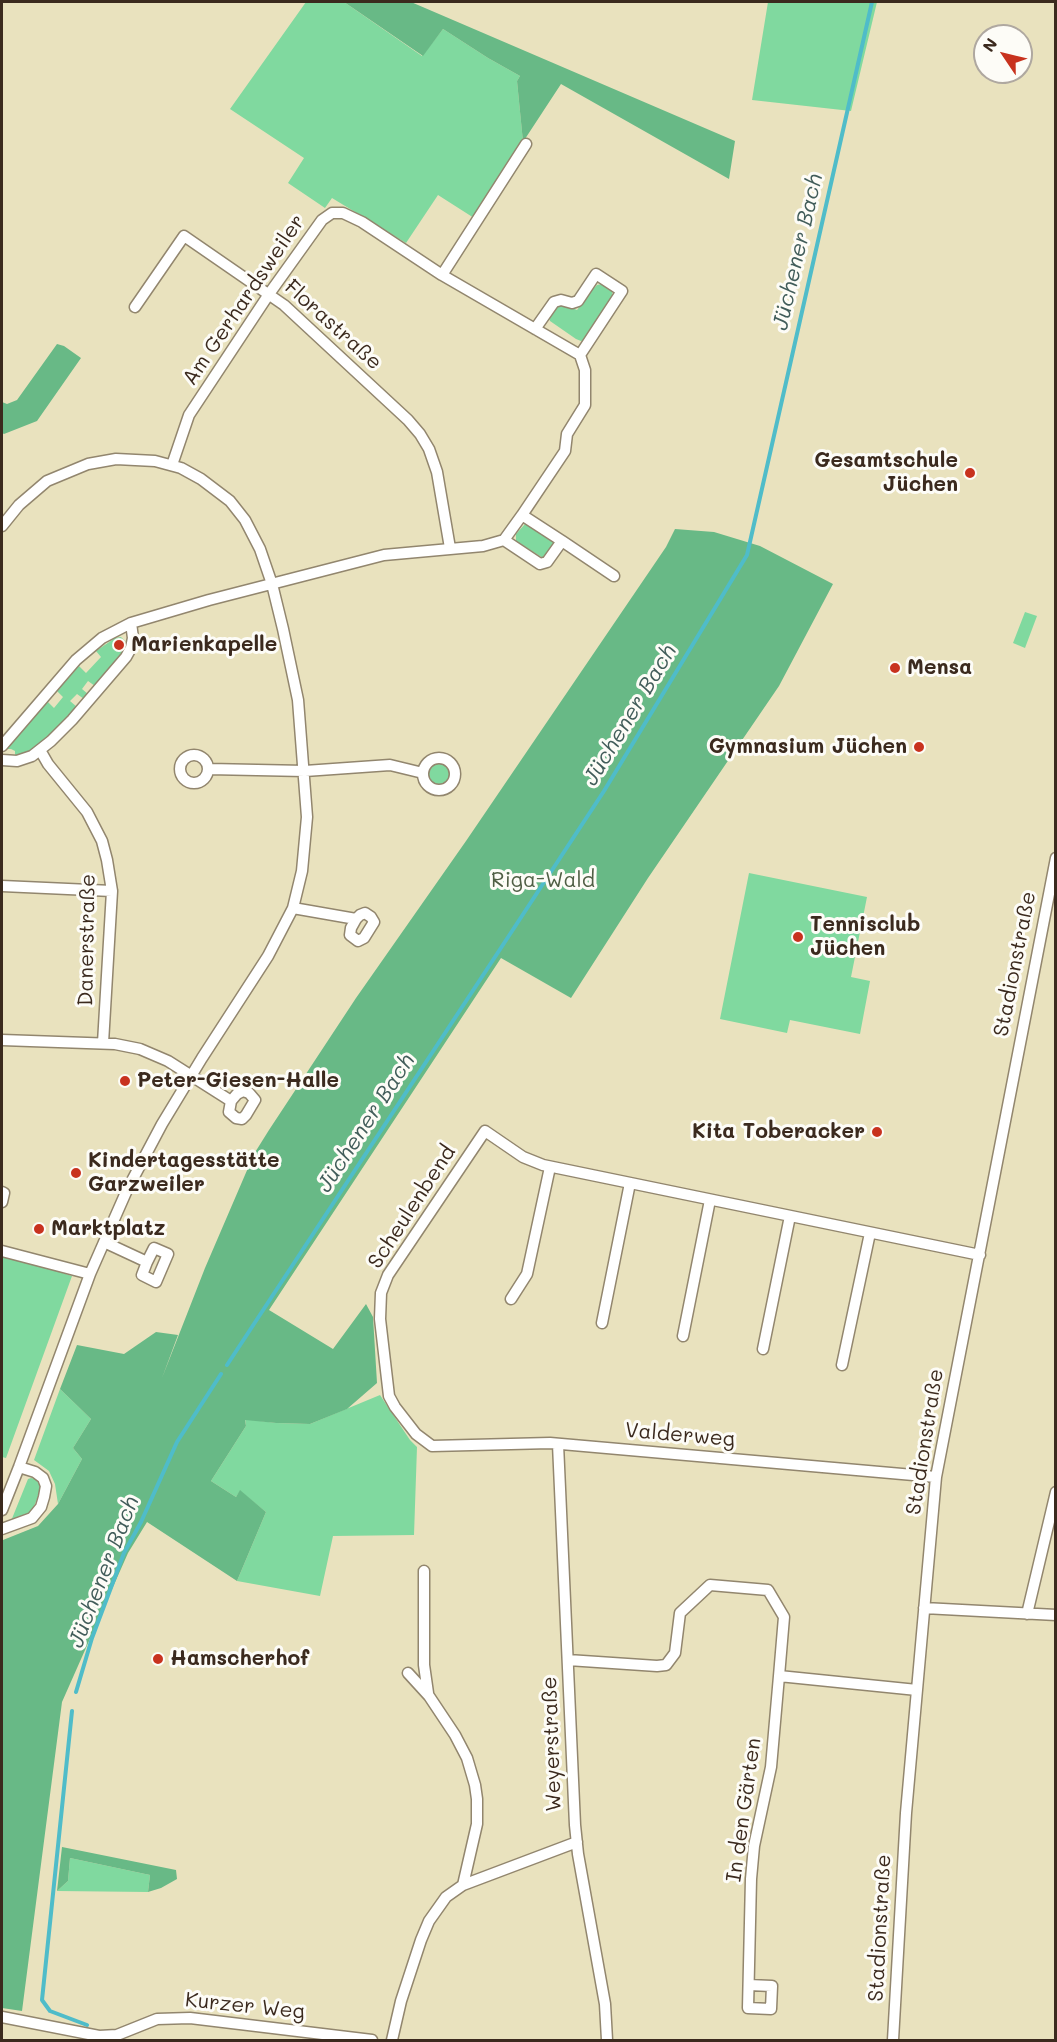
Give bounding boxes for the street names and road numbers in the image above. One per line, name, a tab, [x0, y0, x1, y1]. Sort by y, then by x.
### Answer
street label: Am Gerhardsweiler	[177, 210, 311, 390]
street label: Florastraße	[279, 275, 387, 375]
street label: Danerstraße	[73, 874, 101, 1006]
street label: Stadionstraße	[989, 889, 1041, 1039]
street label: Scheulenbend	[363, 1141, 461, 1273]
street label: Stadionstraße	[901, 1367, 949, 1517]
street label: Valderweg	[624, 1418, 736, 1452]
street label: Weyerstraße	[537, 1676, 567, 1812]
street label: In den Gärten	[721, 1736, 767, 1884]
street label: Stadionstraße	[864, 1854, 896, 2002]
street label: Kurzer Weg	[184, 1987, 306, 2025]

